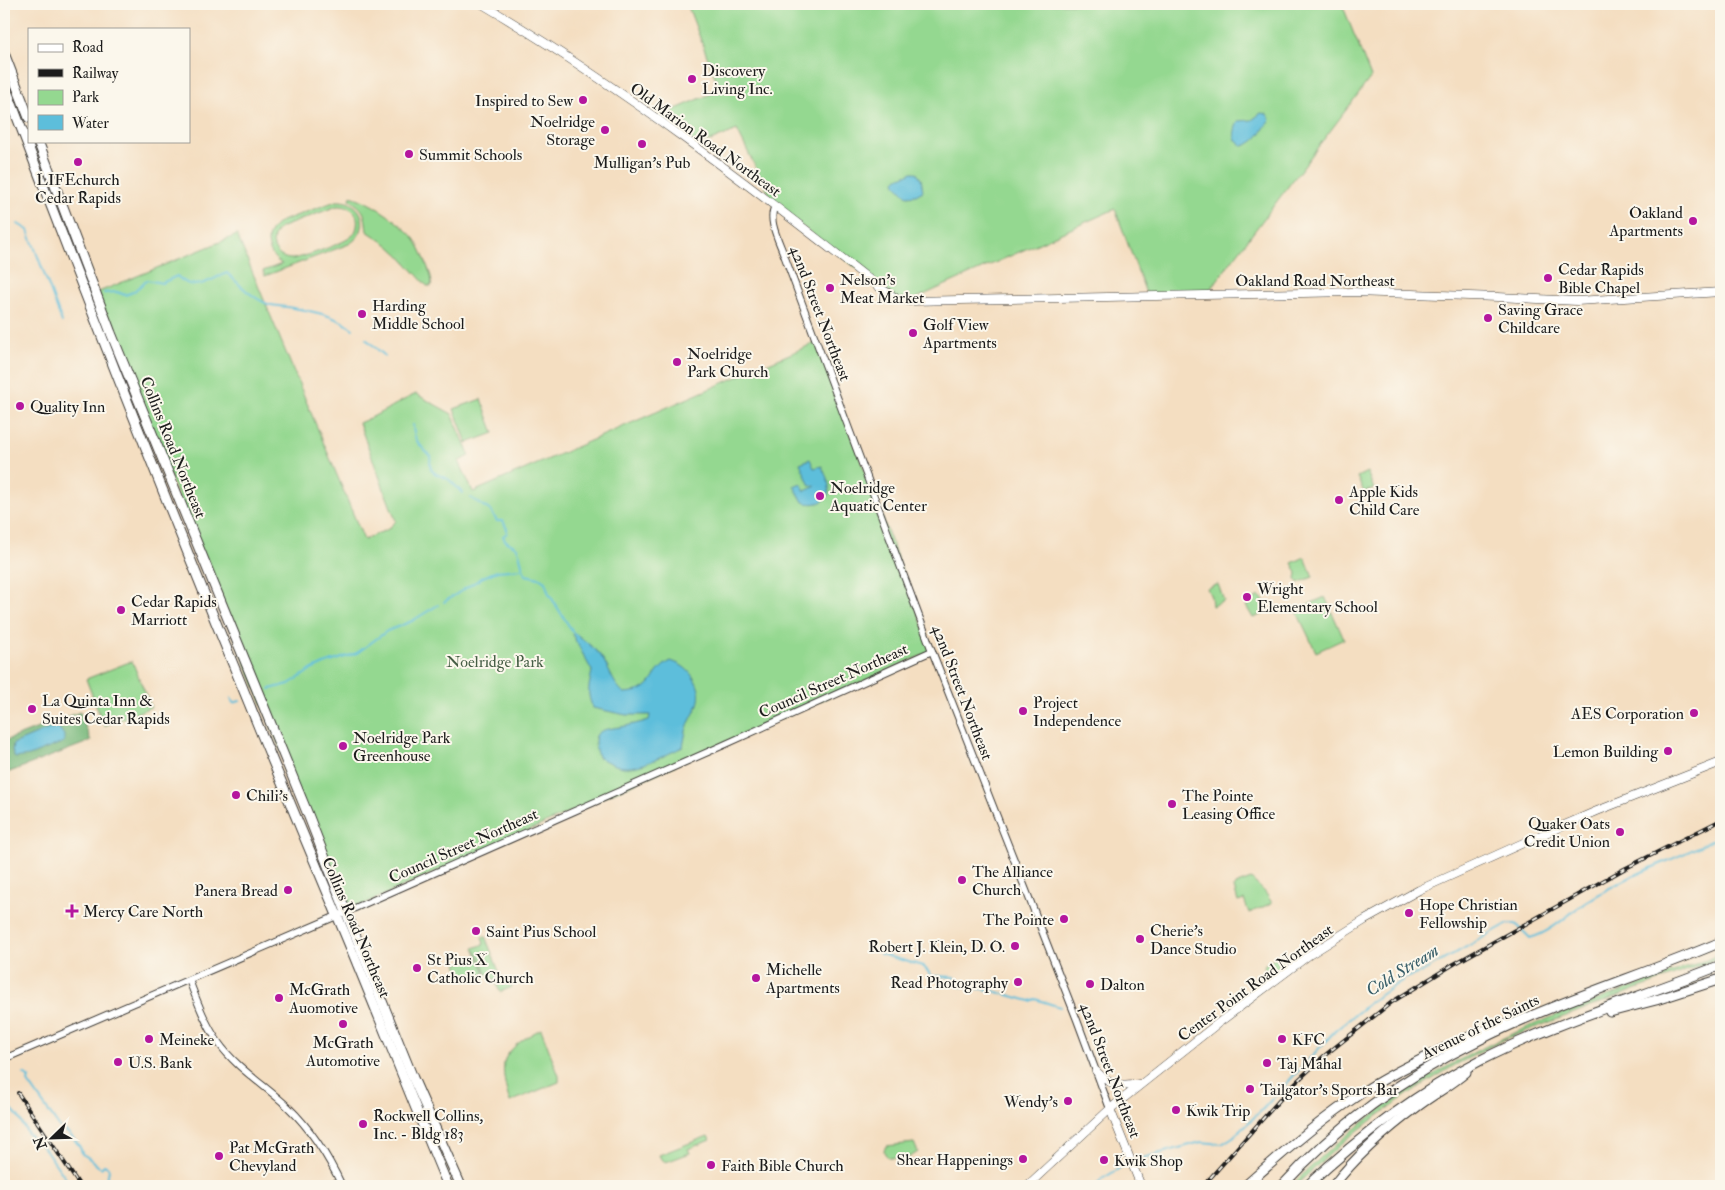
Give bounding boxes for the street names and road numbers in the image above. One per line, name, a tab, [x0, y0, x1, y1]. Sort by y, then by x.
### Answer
street label: Old Marion Road Northeast	[626, 78, 785, 201]
street label: 42nd Street Northeast	[785, 243, 855, 384]
street label: Oakland Road Northeast	[1235, 271, 1395, 291]
street label: Collins Road Northeast	[136, 374, 211, 521]
street label: 42nd Street Northeast	[927, 622, 997, 763]
street label: Council Street Northeast	[756, 639, 911, 723]
street label: Council Street Northeast	[386, 804, 541, 888]
street label: Collins Road Northeast	[317, 854, 395, 1001]
street label: Center Point Road Northeast	[1174, 920, 1337, 1046]
street label: Avenue of the Saints	[1418, 990, 1542, 1064]
street label: 42nd Street Northeast	[1075, 1000, 1145, 1141]

